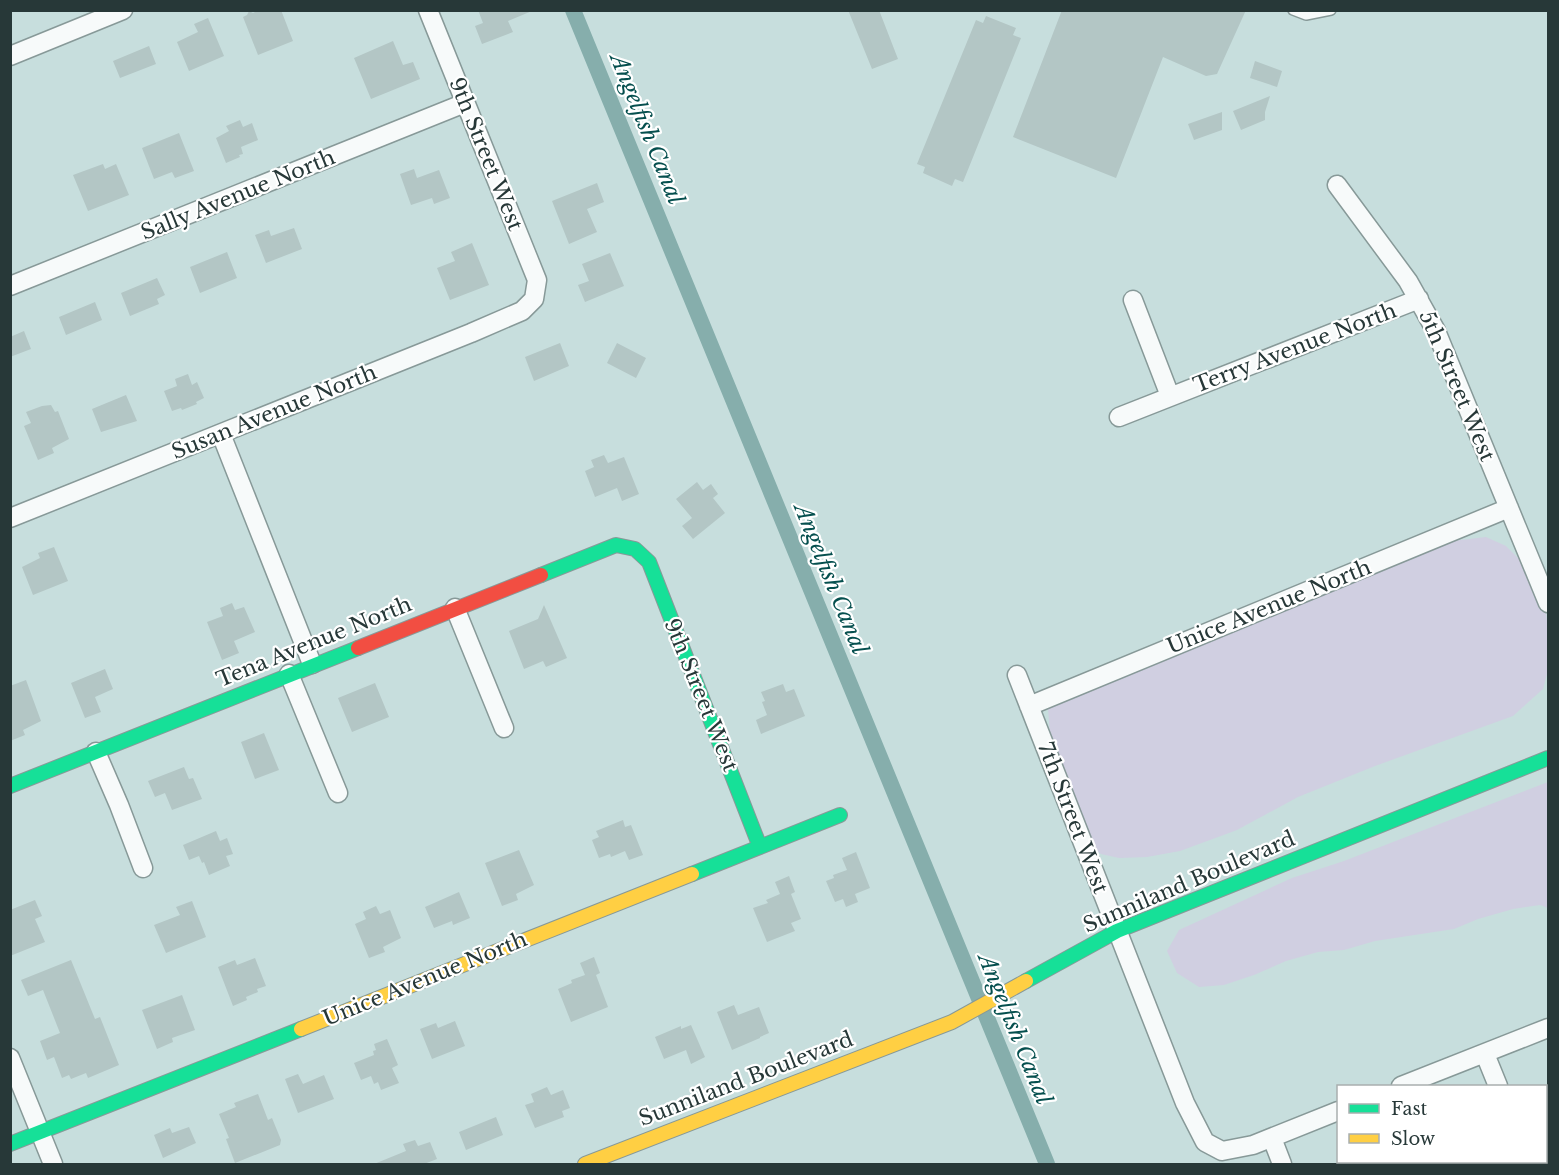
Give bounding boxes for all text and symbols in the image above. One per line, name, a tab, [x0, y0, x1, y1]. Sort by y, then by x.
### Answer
water label: Angelfish Canal	[603, 47, 690, 209]
street label: 9th Street West	[443, 74, 529, 234]
street label: Sally Avenue North	[137, 144, 339, 246]
street label: Terry Avenue North	[1190, 297, 1400, 399]
street label: 5th Street West	[1414, 307, 1500, 465]
street label: Susan Avenue North	[168, 359, 380, 465]
water label: Angelfish Canal	[787, 497, 874, 659]
street label: Unice Avenue North	[1163, 554, 1375, 660]
street label: Tena Avenue North	[213, 591, 415, 693]
street label: 9th Street West	[658, 615, 744, 775]
street label: 7th Street West	[1032, 739, 1114, 897]
street label: Sunniland Boulevard	[1079, 826, 1299, 938]
street label: Unice Avenue North	[319, 926, 531, 1032]
water label: Angelfish Canal	[971, 947, 1058, 1109]
street label: Sunniland Boulevard	[635, 1026, 857, 1132]
legend	[1337, 1085, 1547, 1163]
text: Fast	[1391, 1098, 1428, 1120]
text: Slow	[1391, 1128, 1436, 1150]

